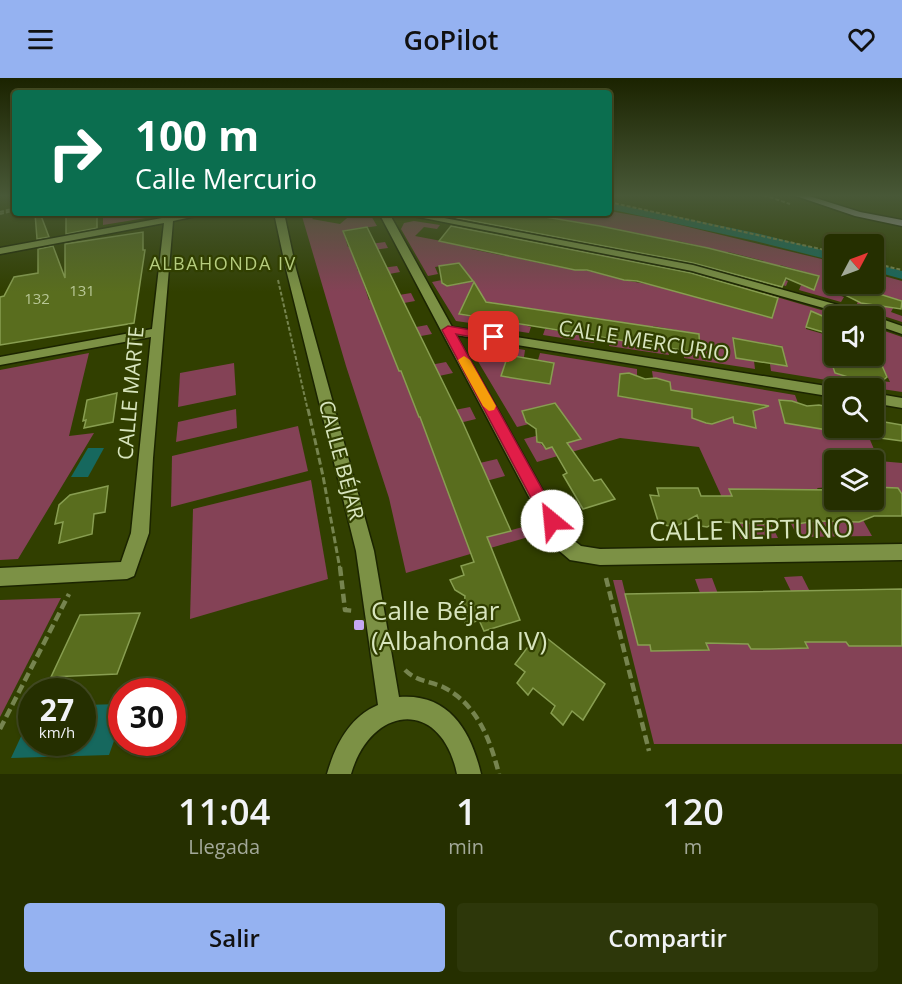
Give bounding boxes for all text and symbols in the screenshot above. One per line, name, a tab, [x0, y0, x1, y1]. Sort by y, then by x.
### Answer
text: GoPilot	[404, 21, 498, 58]
icon: menu	[24, 23, 57, 56]
icon: heart	[845, 23, 878, 56]
text: 100 m	[135, 106, 259, 163]
icon: right	[36, 114, 114, 192]
text: Calle Mercurio	[135, 160, 317, 197]
north arrow	[824, 234, 884, 294]
map controls	[824, 234, 884, 510]
district label: ALBAHONDA IV	[149, 251, 297, 275]
house number: 131	[69, 280, 95, 300]
house number: 132	[24, 288, 50, 308]
button: sound	[824, 306, 884, 366]
pin	[468, 311, 519, 362]
street label: CALLE MERCURIO	[556, 313, 732, 367]
icon: arrive	[477, 320, 510, 353]
street label: CALLE MARTE	[110, 325, 150, 461]
button: search	[824, 378, 884, 438]
street label: CALLE BÉJAR	[313, 397, 371, 523]
button: layers	[824, 450, 884, 510]
position arrow	[520, 489, 584, 553]
street label: CALLE NEPTUNO	[649, 509, 853, 549]
place label: Calle Béjar (Albahonda IV)	[371, 592, 547, 658]
marker: Calle Béjar (Albahonda IV)	[352, 618, 366, 632]
speed limit sign: 30	[108, 678, 186, 756]
text: 27	[40, 689, 74, 730]
text: km/h	[39, 722, 75, 742]
text: 11:04	[178, 787, 270, 836]
text: 1	[456, 787, 477, 836]
text: 120	[662, 787, 724, 836]
text: Llegada	[188, 833, 260, 860]
text: min	[448, 833, 484, 860]
text: m	[684, 833, 702, 860]
button: Salir	[24, 903, 445, 972]
button: Compartir	[457, 903, 878, 972]

